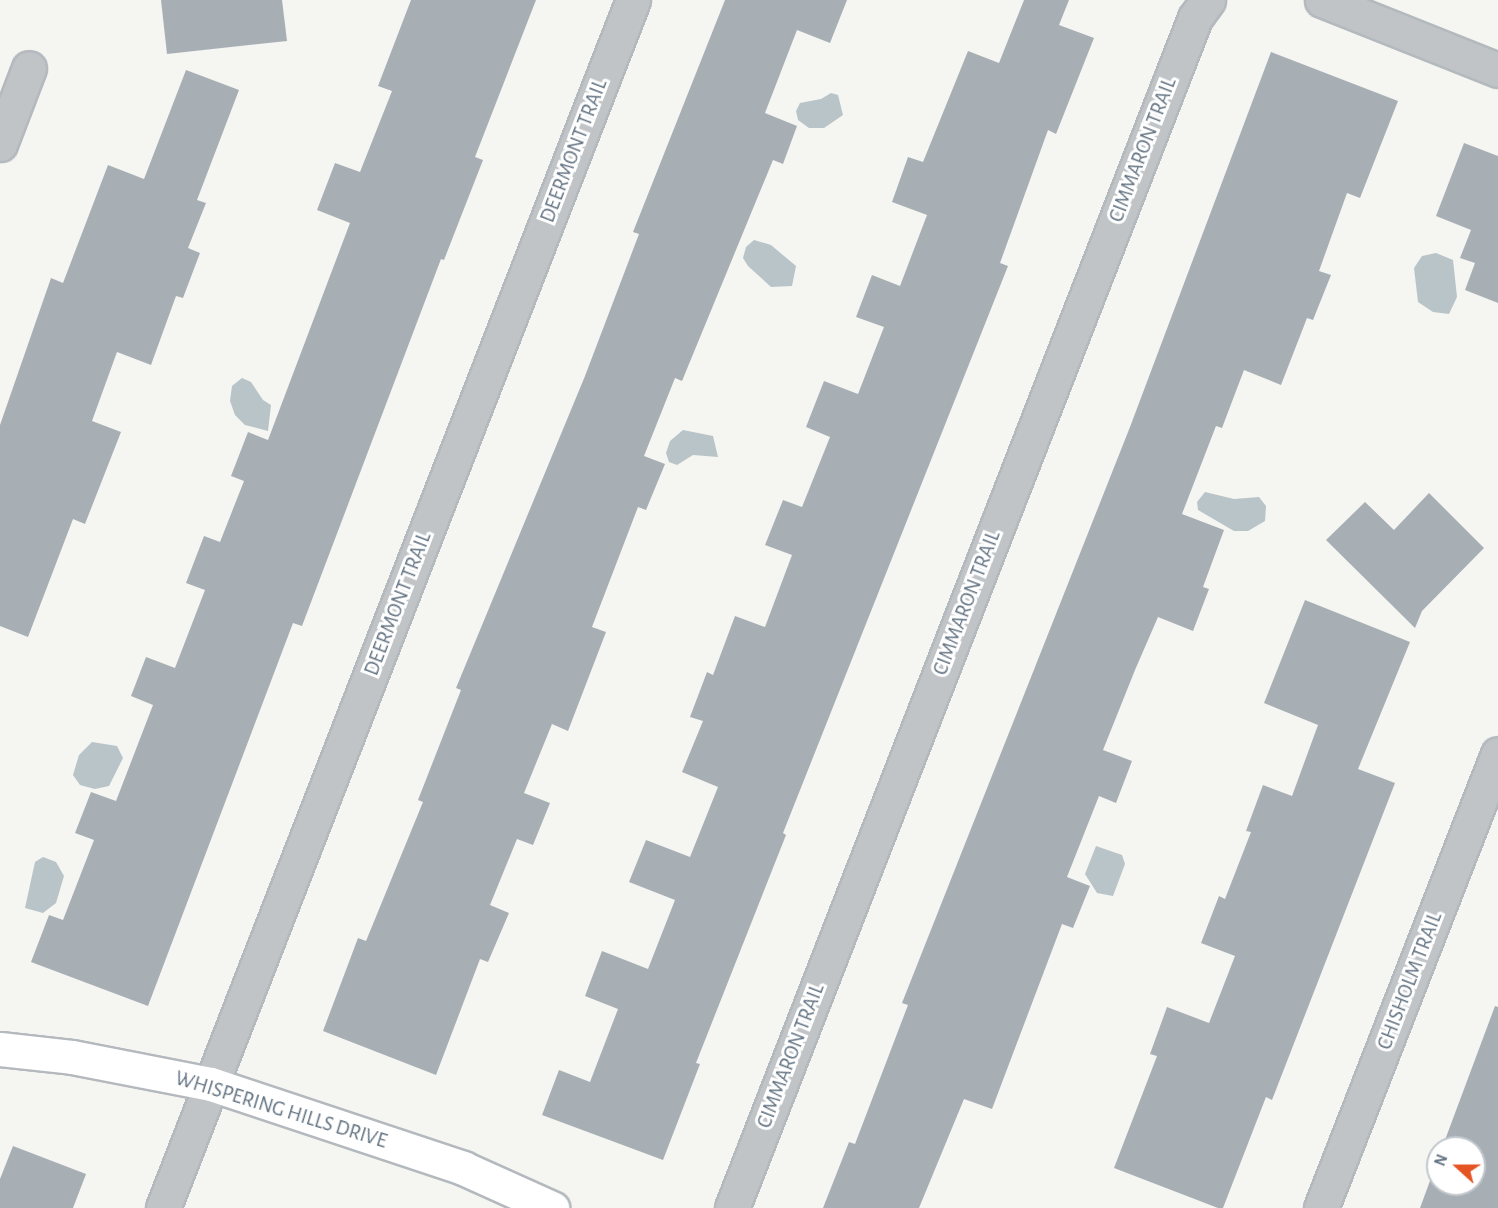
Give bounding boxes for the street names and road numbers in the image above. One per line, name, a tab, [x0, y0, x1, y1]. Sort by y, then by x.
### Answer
street label: CIMMARON TRAIL	[1104, 74, 1182, 226]
street label: DEERMONT TRAIL	[535, 76, 613, 226]
street label: CIMMARON TRAIL	[928, 527, 1006, 679]
street label: DEERMONT TRAIL	[359, 529, 437, 679]
street label: CHISHOLM TRAIL	[1372, 909, 1448, 1053]
street label: CIMMARON TRAIL	[752, 980, 830, 1132]
street label: WHISPERING HILLS DRIVE	[172, 1066, 390, 1154]

